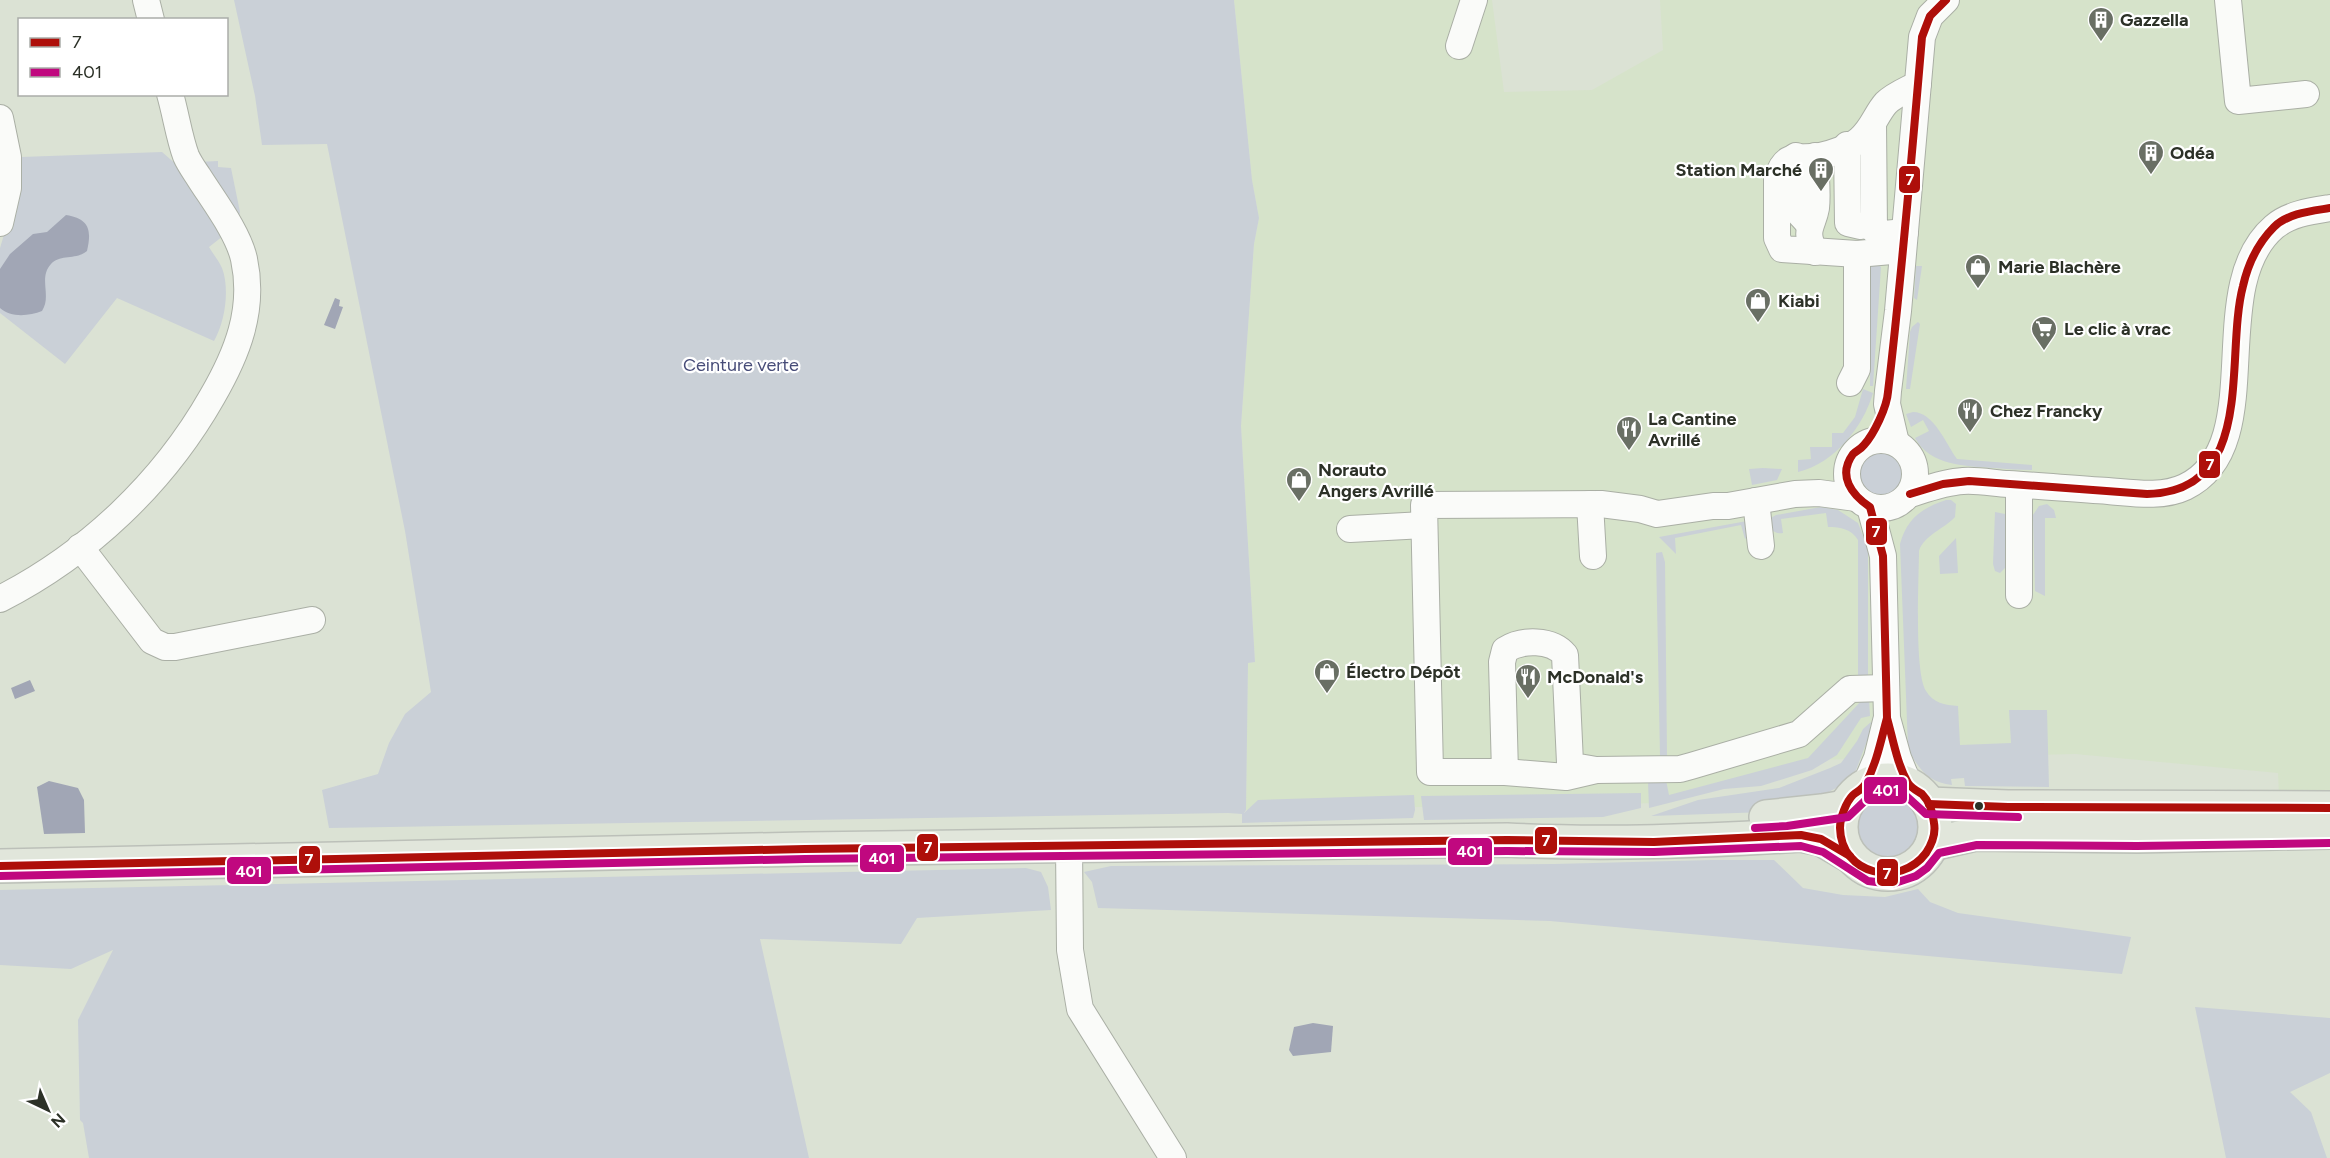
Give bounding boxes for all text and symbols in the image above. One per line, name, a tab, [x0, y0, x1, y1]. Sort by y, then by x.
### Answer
building icon: Gazzella	[2086, 5, 2116, 43]
place label: Gazzella	[2120, 9, 2189, 31]
legend	[18, 18, 228, 96]
text: 7	[72, 31, 82, 53]
text: 401	[72, 61, 102, 83]
building icon: Odéa	[2136, 138, 2166, 176]
place label: Odéa	[2170, 142, 2215, 164]
building icon: Station Marché	[1806, 155, 1836, 193]
place label: Station Marché	[1676, 159, 1802, 181]
line badge: 7	[1898, 165, 1921, 194]
text: 7	[1906, 170, 1915, 189]
shop icon: Marie Blachère	[1963, 252, 1993, 290]
place label: Marie Blachère	[1998, 256, 2121, 278]
shop icon: Kiabi	[1743, 286, 1773, 324]
place label: Kiabi	[1778, 290, 1820, 312]
supermarket icon: Le clic à vrac	[2029, 314, 2059, 352]
place label: Le clic à vrac	[2064, 318, 2171, 340]
park label: Ceinture verte	[683, 354, 799, 376]
restaurant icon: Chez Francky	[1955, 396, 1985, 434]
place label: Chez Francky	[1990, 400, 2103, 422]
place label: La Cantine Avrillé	[1648, 408, 1737, 451]
restaurant icon: La Cantine Avrillé	[1614, 414, 1644, 452]
line badge: 7	[2198, 450, 2221, 479]
text: 7	[2206, 455, 2215, 474]
place label: Norauto Angers Avrillé	[1318, 459, 1434, 502]
shop icon: Norauto Angers Avrillé	[1284, 465, 1314, 503]
line badge: 7	[1865, 517, 1888, 546]
text: 7	[1872, 522, 1881, 541]
shop icon: Électro Dépôt	[1312, 657, 1342, 695]
place label: Électro Dépôt	[1346, 661, 1461, 683]
restaurant icon: McDonald's	[1513, 662, 1543, 700]
place label: McDonald's	[1547, 666, 1644, 688]
line badge: 401	[1863, 776, 1908, 805]
text: 401	[1872, 781, 1900, 800]
unlabelled marker	[1973, 800, 1985, 812]
line badge: 7	[1534, 826, 1558, 855]
text: 7	[1542, 831, 1551, 850]
line badge: 7	[916, 833, 939, 862]
line badge: 401	[1447, 837, 1493, 866]
text: 7	[924, 838, 933, 857]
text: 401	[1456, 842, 1484, 861]
line badge: 401	[859, 844, 905, 873]
line badge: 7	[298, 845, 321, 874]
text: 401	[868, 849, 896, 868]
text: 7	[305, 850, 314, 869]
line badge: 401	[226, 856, 272, 885]
line badge: 7	[1876, 858, 1899, 887]
text: 401	[235, 862, 263, 881]
text: 7	[1883, 864, 1892, 883]
north arrow	[18, 1080, 78, 1140]
text: N	[47, 1109, 69, 1132]

